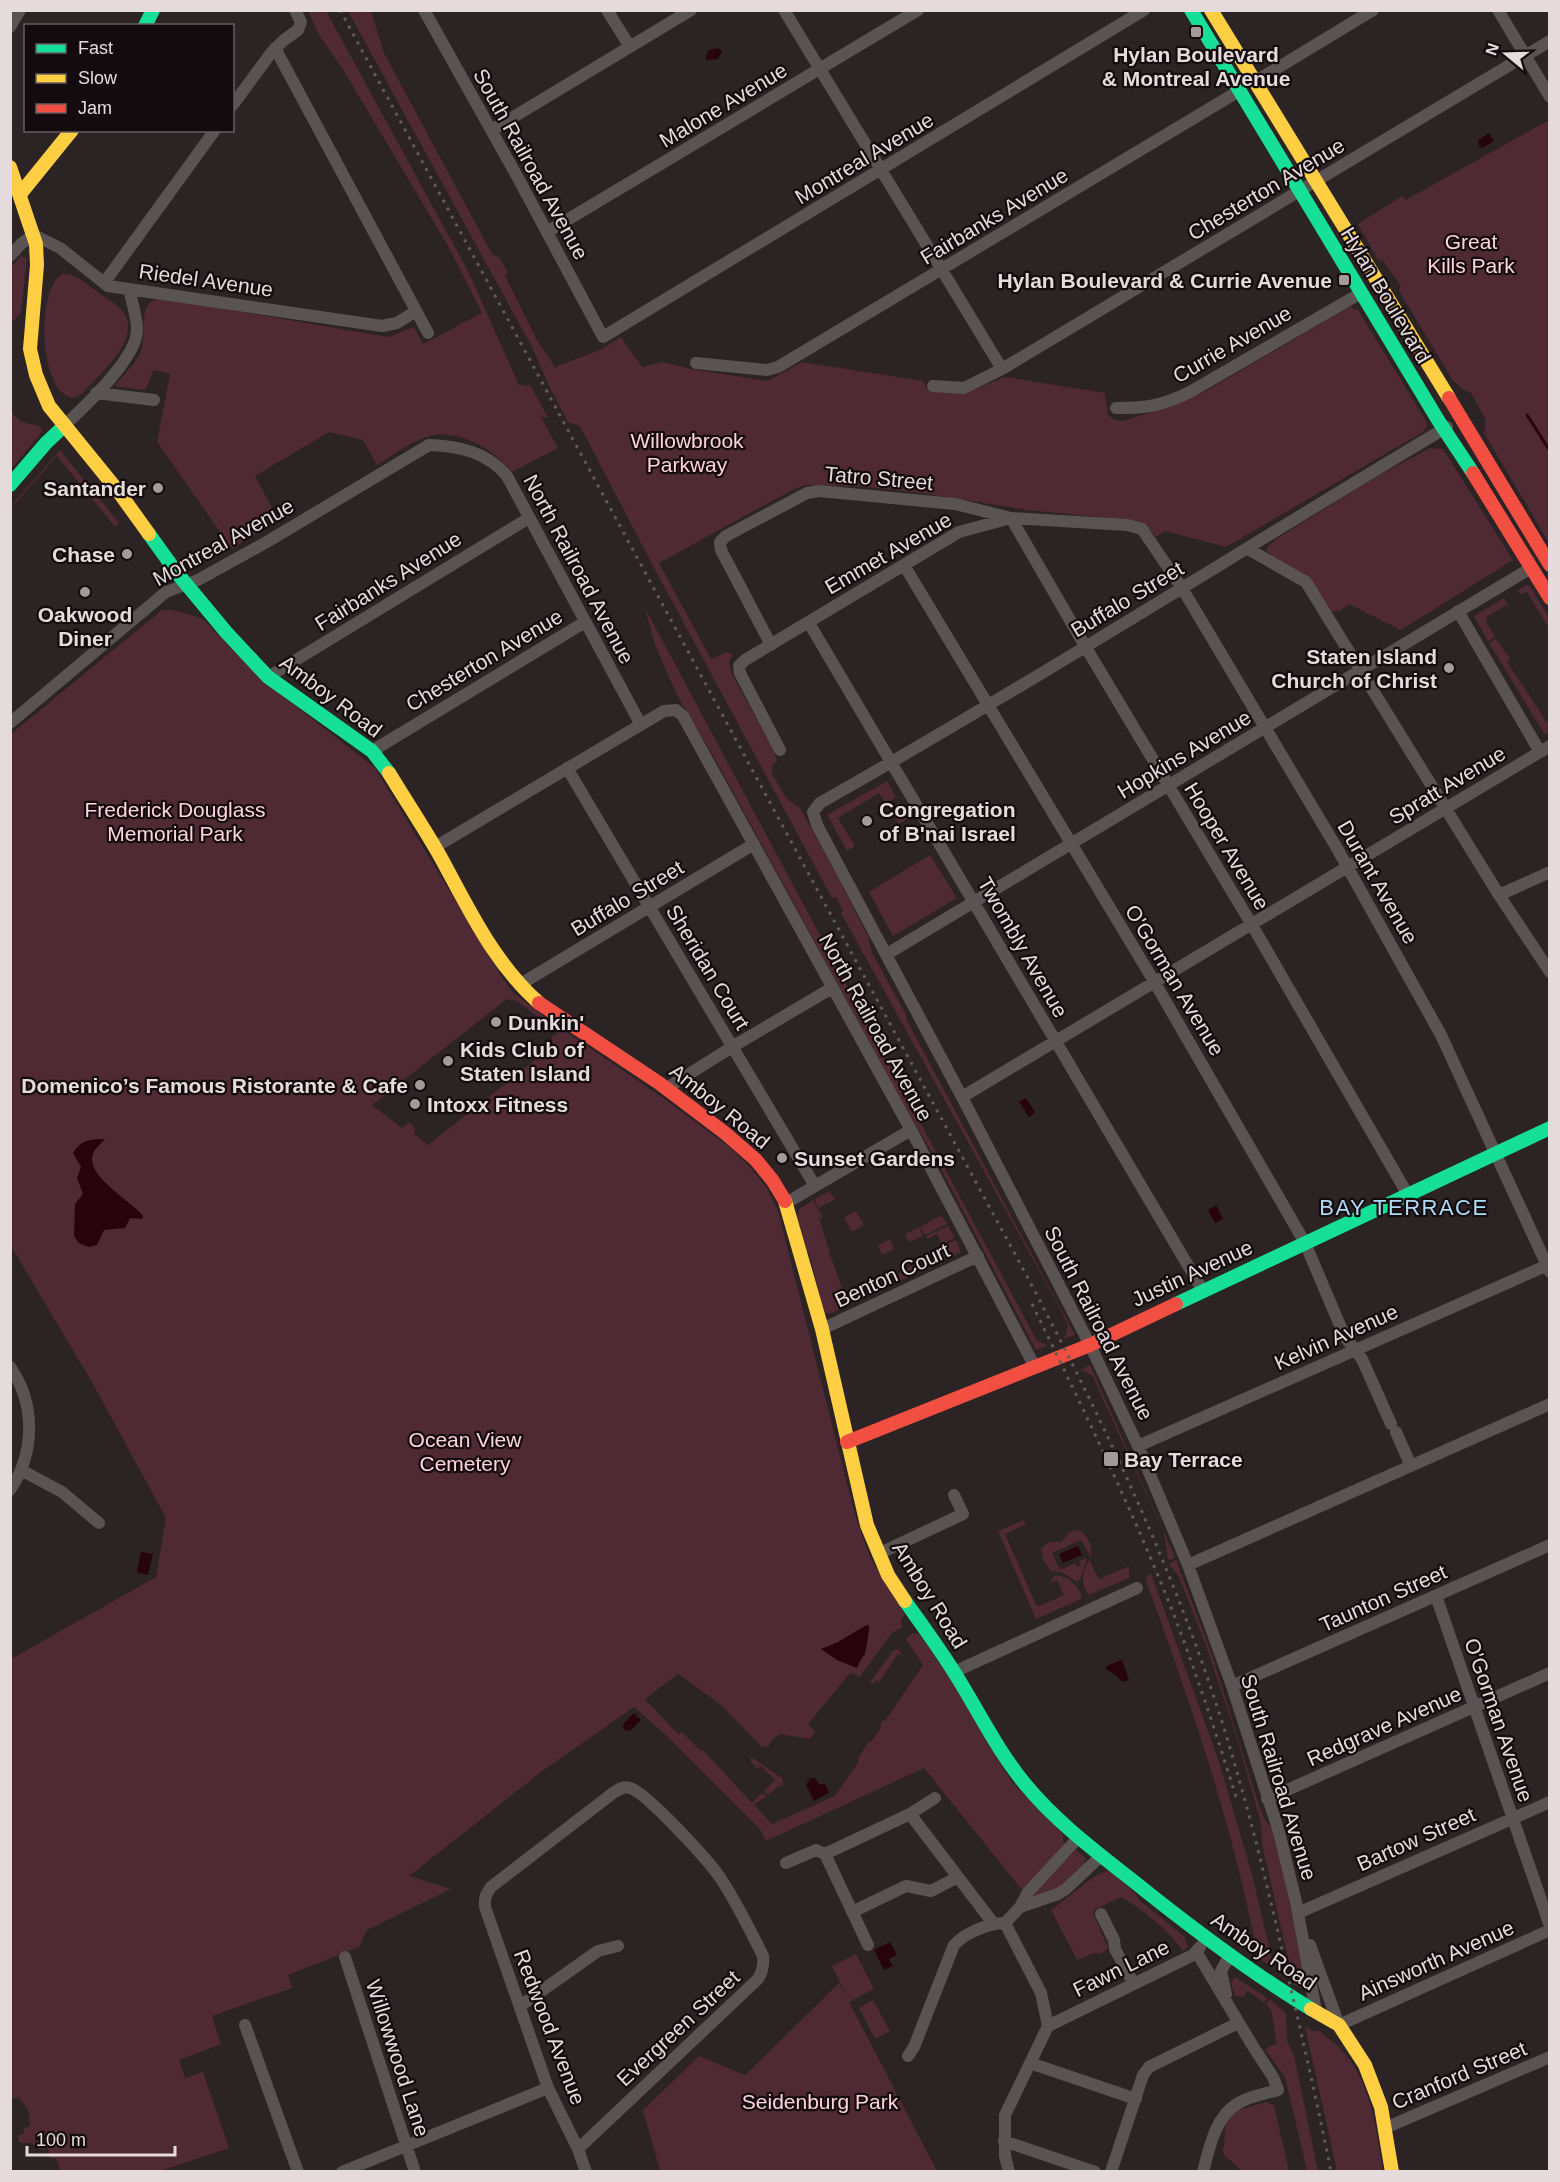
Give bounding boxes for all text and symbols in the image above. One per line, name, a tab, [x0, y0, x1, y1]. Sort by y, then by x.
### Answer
legend	[24, 24, 234, 132]
north arrow	[1476, 24, 1536, 84]
marker: Hylan Boulevard & Montreal Avenue	[1189, 25, 1203, 39]
text: Fast	[78, 38, 113, 58]
text: N	[1482, 41, 1502, 58]
place label: Hylan Boulevard & Montreal Avenue	[1102, 43, 1290, 90]
street label: Malone Avenue	[655, 58, 791, 152]
street label: South Railroad Avenue	[469, 65, 593, 263]
text: Slow	[78, 68, 118, 88]
text: Jam	[78, 98, 112, 118]
street label: Montreal Avenue	[791, 108, 937, 208]
street label: Chesterton Avenue	[1184, 133, 1348, 245]
street label: Fairbanks Avenue	[916, 163, 1072, 269]
street label: Hylan Boulevard	[1336, 223, 1436, 367]
park label: Great Kills Park	[1427, 230, 1515, 277]
street label: Riedel Avenue	[138, 259, 274, 301]
place label: Hylan Boulevard & Currie Avenue	[997, 269, 1332, 292]
marker: Hylan Boulevard & Currie Avenue	[1337, 273, 1351, 287]
street label: Currie Avenue	[1169, 301, 1295, 387]
park label: Willowbrook Parkway	[630, 429, 744, 476]
street label: Tatro Street	[824, 462, 934, 494]
street label: North Railroad Avenue	[519, 470, 639, 668]
place label: Santander	[43, 477, 146, 500]
marker: Santander	[151, 481, 165, 495]
street label: Montreal Avenue	[149, 494, 297, 590]
street label: Emmet Avenue	[821, 508, 955, 598]
street label: Fairbanks Avenue	[311, 527, 465, 635]
place label: Chase	[52, 543, 115, 566]
marker: Chase	[120, 547, 134, 561]
street label: Buffalo Street	[1067, 556, 1187, 642]
marker: Oakwood Diner	[78, 585, 92, 599]
place label: Oakwood Diner	[38, 603, 132, 650]
street label: Chesterton Avenue	[402, 604, 566, 716]
place label: Staten Island Church of Christ	[1271, 645, 1437, 692]
street label: Amboy Road	[276, 650, 386, 742]
marker: Staten Island Church of Christ	[1442, 661, 1456, 675]
street label: Hopkins Avenue	[1113, 705, 1255, 803]
street label: Spratt Avenue	[1385, 741, 1509, 829]
street label: Hooper Avenue	[1180, 778, 1274, 914]
park label: Frederick Douglass Memorial Park	[85, 798, 265, 845]
place label: Congregation of B'nai Israel	[879, 798, 1016, 845]
marker: Congregation of B'nai Israel	[860, 814, 874, 828]
street label: Durant Avenue	[1333, 816, 1423, 948]
street label: Buffalo Street	[567, 855, 687, 941]
street label: Twombly Avenue	[973, 873, 1073, 1021]
street label: O'Gorman Avenue	[1121, 900, 1229, 1060]
street label: Sheridan Court	[662, 901, 754, 1034]
street label: North Railroad Avenue	[815, 929, 937, 1125]
place label: Dunkin'	[508, 1011, 584, 1034]
marker: Dunkin'	[489, 1015, 503, 1029]
place label: Kids Club of Staten Island	[460, 1038, 591, 1085]
marker: Kids Club of Staten Island	[441, 1054, 455, 1068]
street label: Amboy Road	[666, 1059, 774, 1153]
place label: Domenico’s Famous Ristorante & Cafe	[21, 1074, 408, 1097]
marker: Domenico’s Famous Ristorante & Cafe	[413, 1078, 427, 1092]
place label: Intoxx Fitness	[427, 1093, 568, 1116]
marker: Intoxx Fitness	[408, 1097, 422, 1111]
place label: Sunset Gardens	[794, 1147, 955, 1170]
marker: Sunset Gardens	[775, 1151, 789, 1165]
district label: BAY TERRACE	[1319, 1195, 1489, 1220]
street label: South Railroad Avenue	[1040, 1222, 1158, 1424]
street label: Justin Avenue	[1128, 1235, 1256, 1311]
street label: Benton Court	[831, 1238, 953, 1312]
street label: Kelvin Avenue	[1271, 1300, 1401, 1374]
park label: Ocean View Cemetery	[409, 1428, 522, 1475]
place label: Bay Terrace	[1124, 1448, 1243, 1471]
marker: Bay Terrace	[1102, 1450, 1120, 1468]
street label: Amboy Road	[888, 1537, 972, 1653]
street label: Taunton Street	[1316, 1560, 1450, 1636]
street label: O'Gorman Avenue	[1460, 1635, 1538, 1805]
street label: South Railroad Avenue	[1237, 1671, 1321, 1883]
street label: Redgrave Avenue	[1303, 1682, 1465, 1770]
street label: Bartow Street	[1353, 1803, 1479, 1875]
street label: Amboy Road	[1207, 1908, 1321, 1994]
street label: Ainsworth Avenue	[1355, 1915, 1517, 2005]
street label: Fawn Lane	[1069, 1935, 1173, 2001]
street label: Redwood Avenue	[510, 1946, 590, 2108]
street label: Evergreen Street	[612, 1965, 744, 2091]
street label: Willowwood Lane	[362, 1977, 434, 2139]
street label: Cranford Street	[1388, 2036, 1530, 2114]
park label: Seidenburg Park	[742, 2090, 899, 2113]
scale bar	[27, 2119, 176, 2157]
text: 100 m	[36, 2130, 86, 2150]

